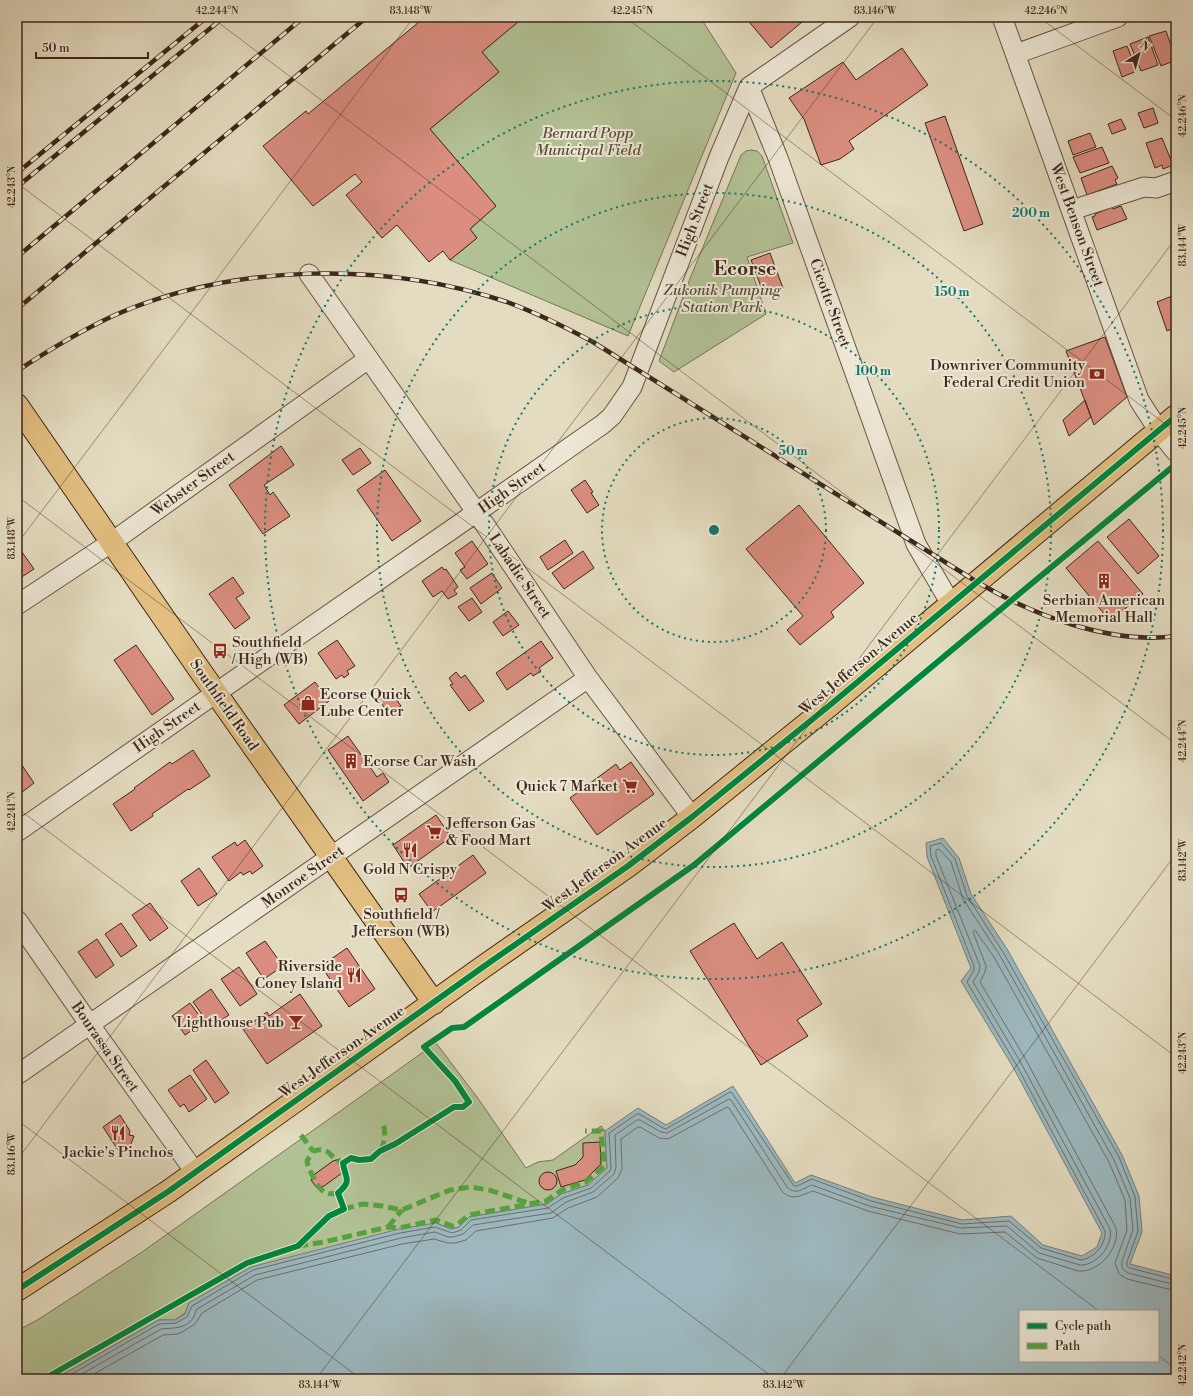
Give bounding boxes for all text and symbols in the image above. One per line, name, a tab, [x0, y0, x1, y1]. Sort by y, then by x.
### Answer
text: 42.244°N	[196, 5, 239, 17]
text: 83.148°W	[390, 5, 433, 17]
text: 42.245°N	[611, 5, 654, 17]
text: 83.146°W	[854, 5, 897, 17]
text: 42.246°N	[1025, 5, 1068, 17]
scale bar	[36, 34, 148, 60]
north arrow	[1119, 34, 1159, 74]
text: N	[1137, 39, 1152, 55]
text: 50 m	[42, 41, 70, 56]
text: 42.246°N	[1177, 94, 1189, 137]
park label: Bernard Popp Municipal Field	[535, 124, 641, 160]
street label: West Benson Street	[1045, 160, 1108, 290]
text: 42.243°N	[6, 165, 18, 208]
street label: High Street	[672, 180, 718, 260]
text: 200 m	[1012, 206, 1050, 221]
text: 83.144°W	[1177, 223, 1189, 266]
street label: Cicotte Street	[805, 256, 855, 351]
district label: Ecorse	[714, 257, 776, 281]
park label: Zukonik Pumping Station Park	[663, 281, 782, 317]
text: 150 m	[935, 285, 969, 300]
place label: Downriver Community Federal Credit Union	[930, 356, 1086, 392]
text: 100 m	[855, 364, 891, 379]
bank icon: Downriver Community Federal Credit Union	[1088, 365, 1106, 383]
text: 42.245°N	[1177, 406, 1189, 449]
text: 50 m	[778, 444, 808, 459]
street label: Webster Street	[147, 447, 239, 521]
street label: High Street	[475, 458, 550, 518]
text: 83.148°W	[6, 516, 18, 559]
centre of rings	[707, 523, 721, 537]
street label: Labadie Street	[485, 530, 556, 623]
building icon: Serbian American Memorial Hall	[1095, 572, 1113, 590]
place label: Serbian American Memorial Hall	[1043, 591, 1165, 627]
street label: West Jefferson Avenue	[795, 609, 922, 720]
place label: Southfield / High (WB)	[231, 633, 308, 669]
bus stop icon: Southfield / High (WB)	[211, 642, 229, 660]
street label: Southfield Road	[185, 655, 263, 755]
place label: Ecorse Quick Lube Center	[320, 685, 412, 721]
shop icon: Ecorse Quick Lube Center	[299, 694, 317, 712]
street label: High Street	[130, 697, 205, 757]
text: 42.244°N	[1177, 719, 1189, 762]
building icon: Ecorse Car Wash	[342, 752, 360, 770]
place label: Ecorse Car Wash	[363, 752, 476, 771]
place label: Quick 7 Market	[516, 777, 619, 796]
supermarket icon: Quick 7 Market	[621, 777, 639, 795]
text: 42.241°N	[6, 791, 18, 833]
street label: West Jefferson Avenue	[538, 813, 671, 917]
place label: Jefferson Gas & Food Mart	[445, 814, 536, 850]
supermarket icon: Jefferson Gas & Food Mart	[425, 823, 443, 841]
text: 83.142°W	[1177, 838, 1189, 881]
street label: Monroe Street	[258, 841, 349, 913]
restaurant icon: Gold N Crispy	[401, 841, 419, 859]
place label: Gold N Crispy	[363, 860, 458, 879]
bus stop icon: Southfield / Jefferson (WB)	[392, 886, 410, 904]
place label: Southfield / Jefferson (WB)	[351, 905, 450, 941]
place label: Riverside Coney Island	[255, 957, 342, 993]
restaurant icon: Riverside Coney Island	[345, 966, 363, 984]
street label: Bourassa Street	[66, 997, 144, 1096]
street label: West Jefferson Avenue	[275, 1001, 409, 1103]
place label: Lighthouse Pub	[176, 1013, 284, 1032]
bar icon: Lighthouse Pub	[287, 1013, 305, 1031]
text: 42.243°N	[1177, 1031, 1189, 1074]
restaurant icon: Jackie's Pinchos	[109, 1124, 127, 1142]
text: 83.146°W	[6, 1132, 18, 1175]
place label: Jackie's Pinchos	[62, 1143, 173, 1162]
legend	[1019, 1310, 1159, 1362]
text: Cycle path	[1055, 1319, 1111, 1334]
text: Path	[1055, 1339, 1080, 1354]
text: 42.242°N	[1177, 1343, 1189, 1386]
text: 83.144°W	[299, 1379, 342, 1391]
text: 83.142°W	[763, 1379, 806, 1391]

